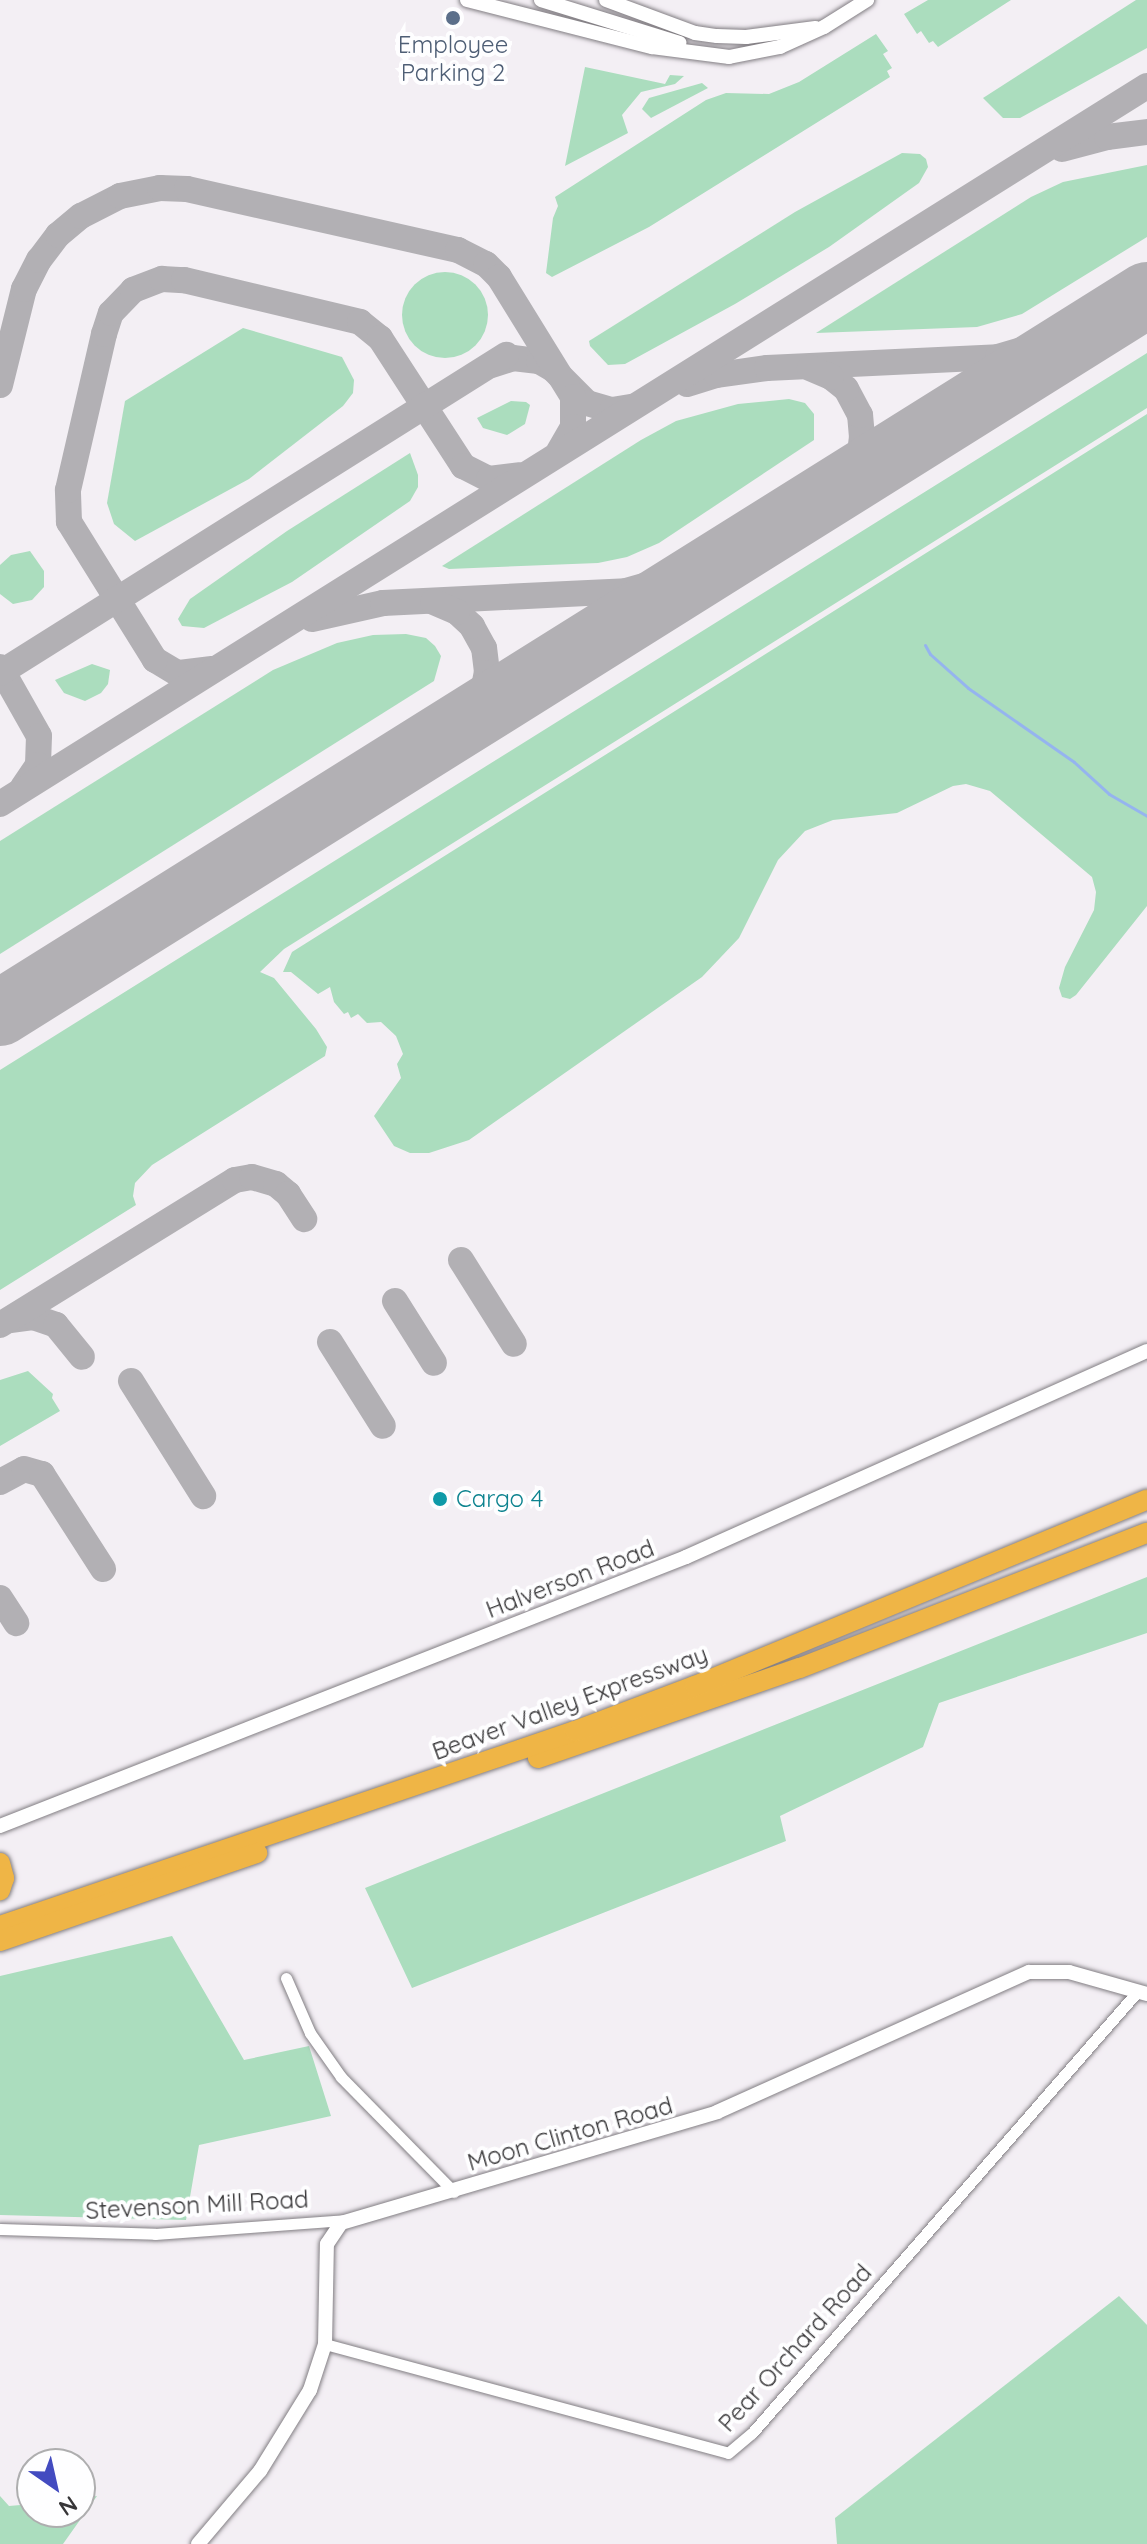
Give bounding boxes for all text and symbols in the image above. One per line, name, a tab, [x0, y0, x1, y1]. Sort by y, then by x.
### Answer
marker: Employee Parking 2	[444, 9, 462, 27]
place label: Employee Parking 2	[398, 31, 508, 87]
place label: Cargo 4	[456, 1485, 543, 1513]
marker: Cargo 4	[431, 1490, 449, 1508]
street label: Halverson Road	[482, 1534, 658, 1624]
street label: Beaver Valley Expressway	[428, 1640, 712, 1766]
street label: Moon Clinton Road	[464, 2091, 676, 2177]
street label: Stevenson Mill Road	[85, 2185, 309, 2225]
street label: Pear Orchard Road	[712, 2258, 878, 2438]
north arrow	[16, 2448, 96, 2528]
text: N	[54, 2490, 83, 2522]

